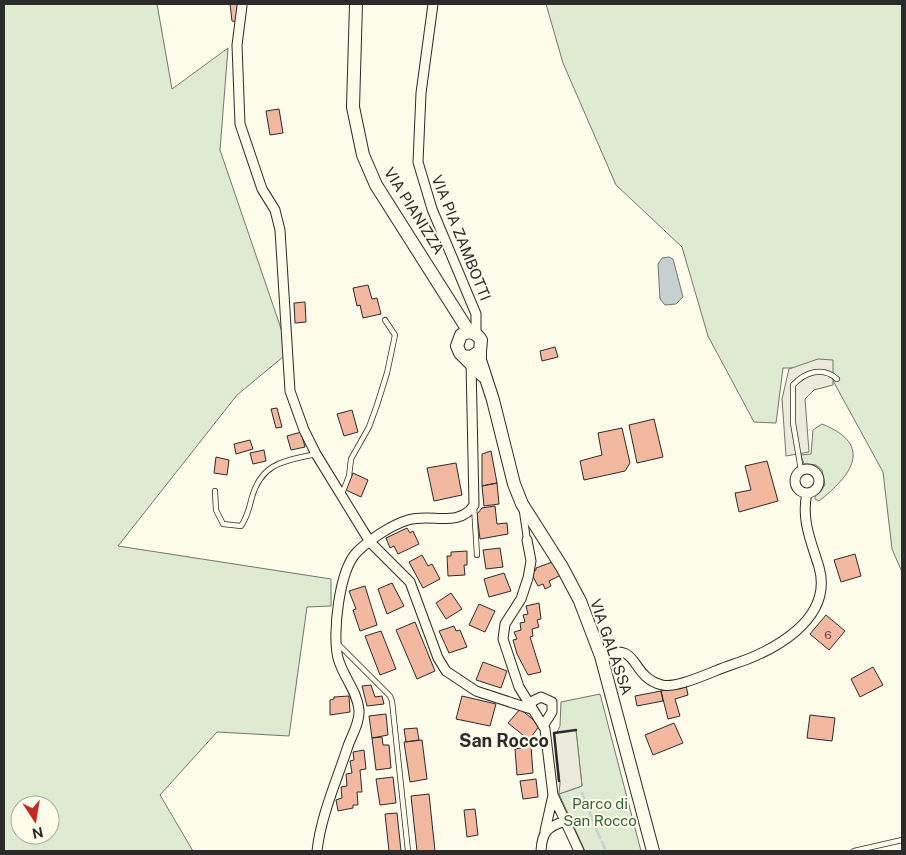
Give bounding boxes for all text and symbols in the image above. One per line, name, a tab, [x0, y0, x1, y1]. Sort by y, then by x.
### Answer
street label: VIA PIANIZZA	[381, 164, 448, 257]
street label: VIA PIA ZAMBOTTI	[429, 173, 494, 303]
street label: VIA GALASSA	[587, 597, 636, 697]
house number: 6	[824, 628, 832, 642]
district label: San Rocco	[459, 730, 549, 751]
north arrow	[10, 795, 60, 845]
park label: Parco di San Rocco	[563, 795, 637, 829]
text: N	[31, 824, 45, 842]

